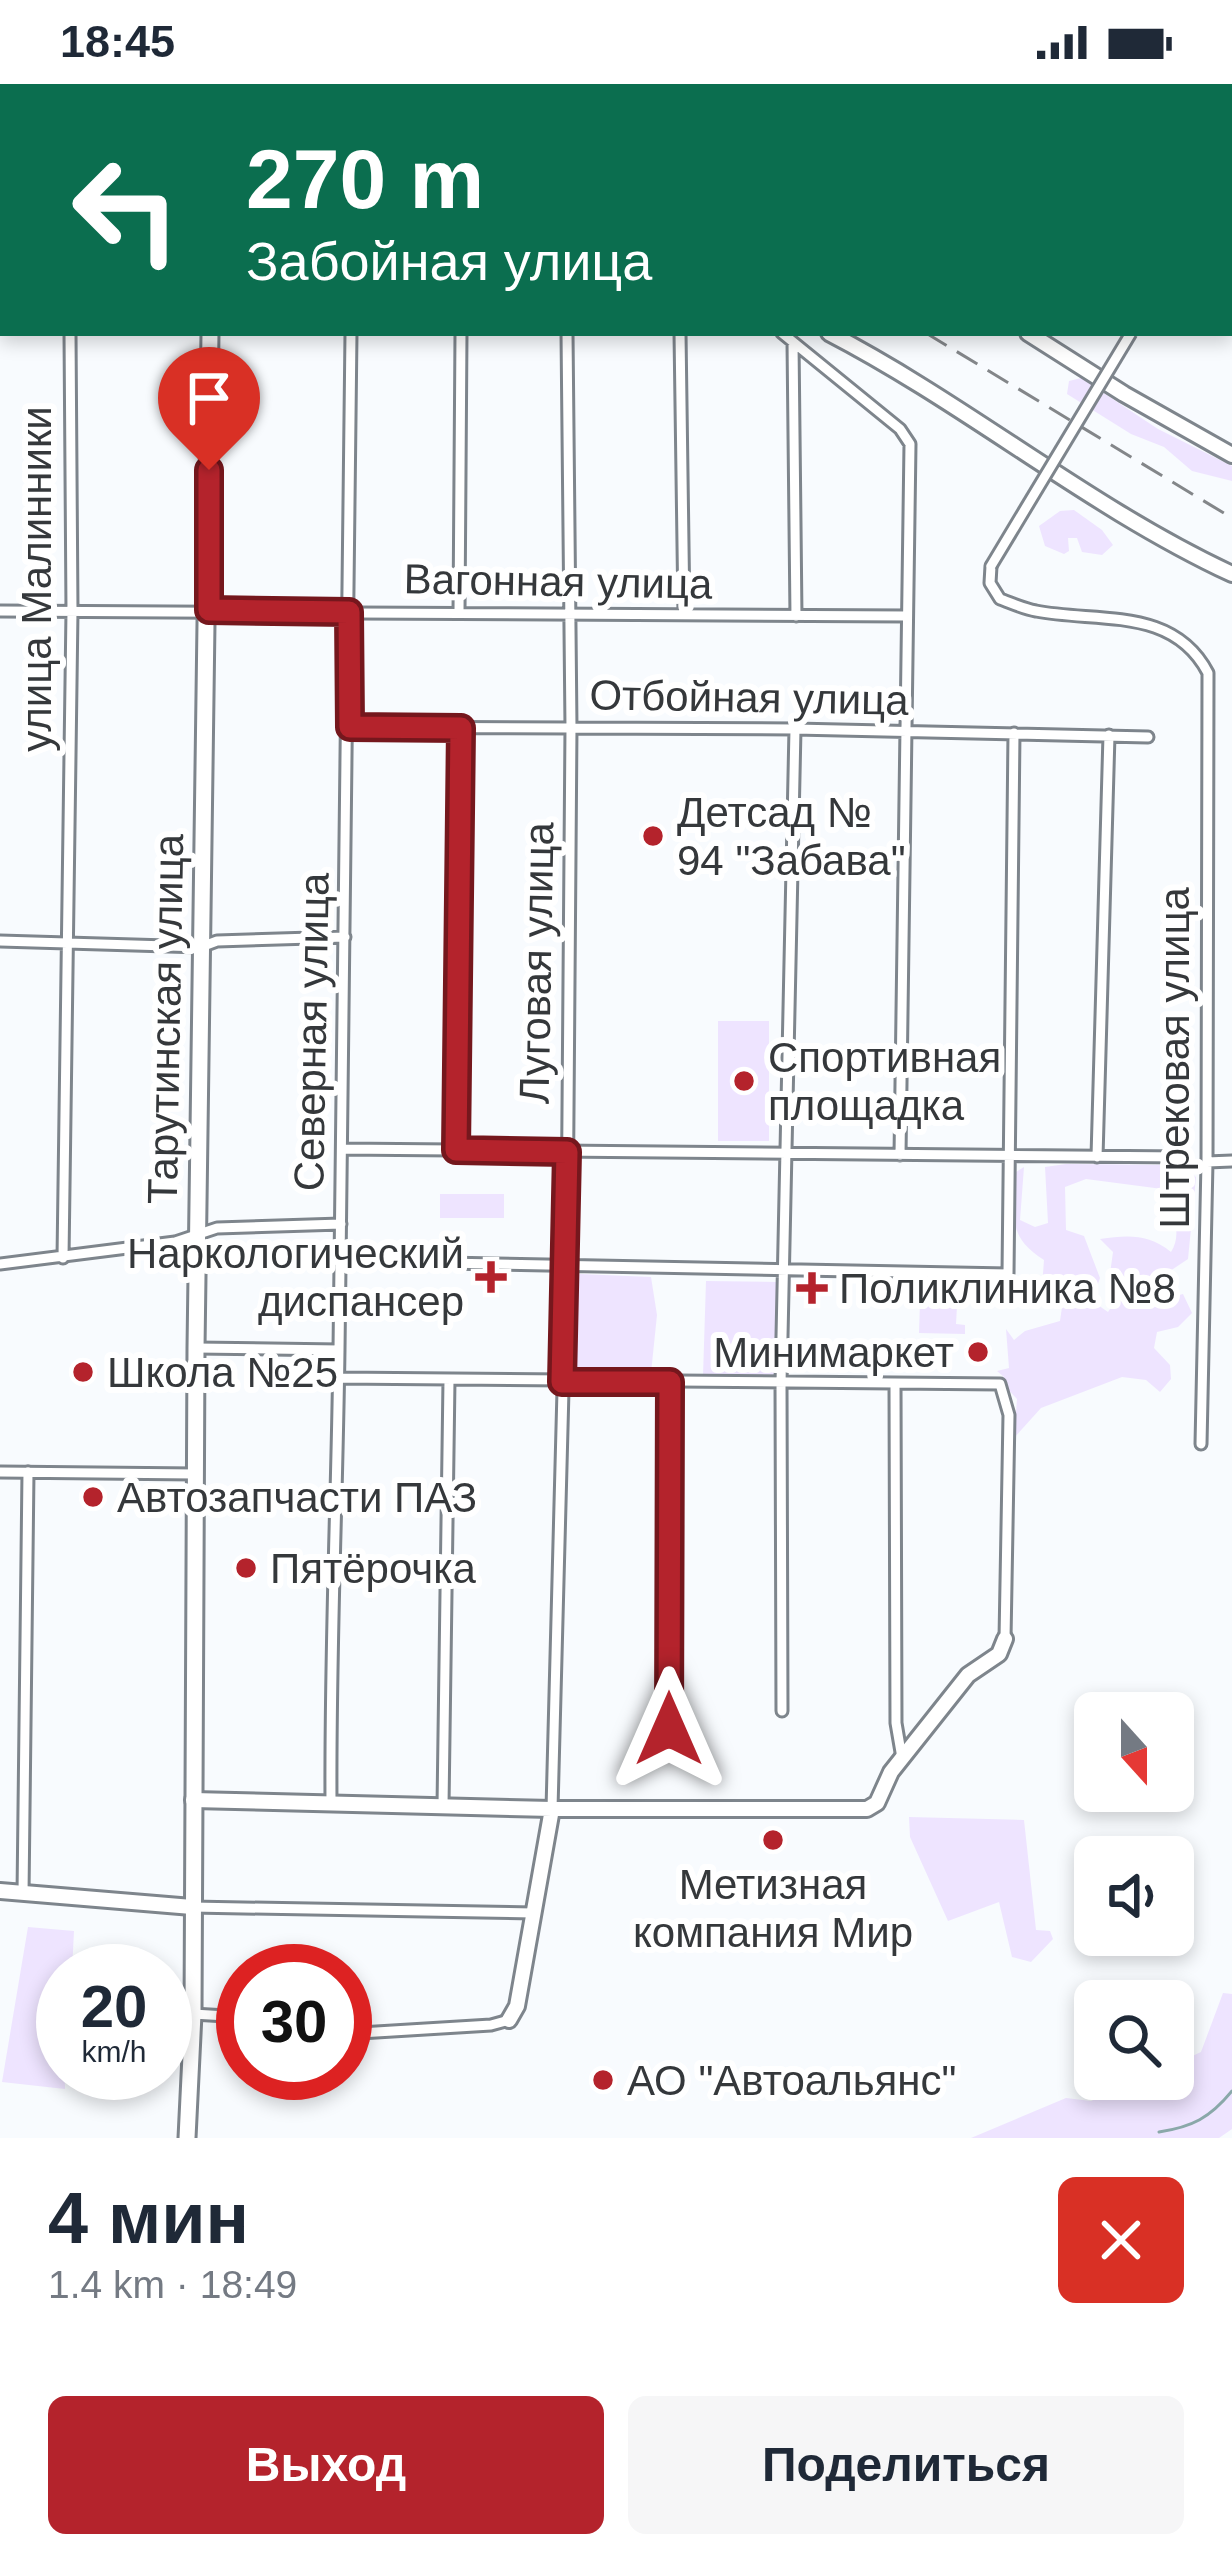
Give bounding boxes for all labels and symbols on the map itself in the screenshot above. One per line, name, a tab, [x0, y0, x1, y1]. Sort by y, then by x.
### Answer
pin	[158, 347, 260, 470]
street label: улица Малинники	[13, 406, 60, 752]
street label: Вагонная улица	[403, 555, 713, 608]
street label: Отбойная улица	[589, 671, 910, 724]
place label: Детсад № 94 "Забава"	[677, 789, 906, 884]
street label: Луговая улица	[511, 821, 562, 1104]
marker: Детсад № 94 "Забава"	[640, 823, 666, 849]
street label: Тарутинская улица	[139, 833, 192, 1205]
street label: Северная улица	[285, 872, 338, 1192]
street label: Штрековая улица	[1151, 887, 1198, 1229]
place label: Спортивная площадка	[768, 1034, 1001, 1129]
marker: Спортивная площадка	[731, 1068, 757, 1094]
place label: Наркологический диспансер	[127, 1230, 464, 1325]
marker: Наркологический диспансер	[475, 1261, 507, 1293]
place label: Поликлиника №8	[839, 1265, 1176, 1312]
marker: Поликлиника №8	[796, 1272, 828, 1304]
place label: Минимаркет	[713, 1329, 954, 1376]
marker: Минимаркет	[965, 1339, 991, 1365]
place label: Школа №25	[107, 1349, 338, 1396]
marker: Школа №25	[70, 1359, 96, 1385]
place label: Автозапчасти ПАЗ	[117, 1474, 477, 1521]
marker: Автозапчасти ПАЗ	[80, 1484, 106, 1510]
place label: Пятёрочка	[270, 1545, 476, 1592]
marker: Пятёрочка	[233, 1555, 259, 1581]
position arrow	[606, 1666, 732, 1792]
north arrow	[1074, 1692, 1194, 1812]
marker: Метизная компания Мир	[760, 1827, 786, 1853]
place label: Метизная компания Мир	[633, 1861, 913, 1956]
speed limit sign: 30	[216, 1944, 372, 2100]
place label: АО "Автоальянс"	[627, 2057, 956, 2104]
marker: АО "Автоальянс"	[590, 2067, 616, 2093]

